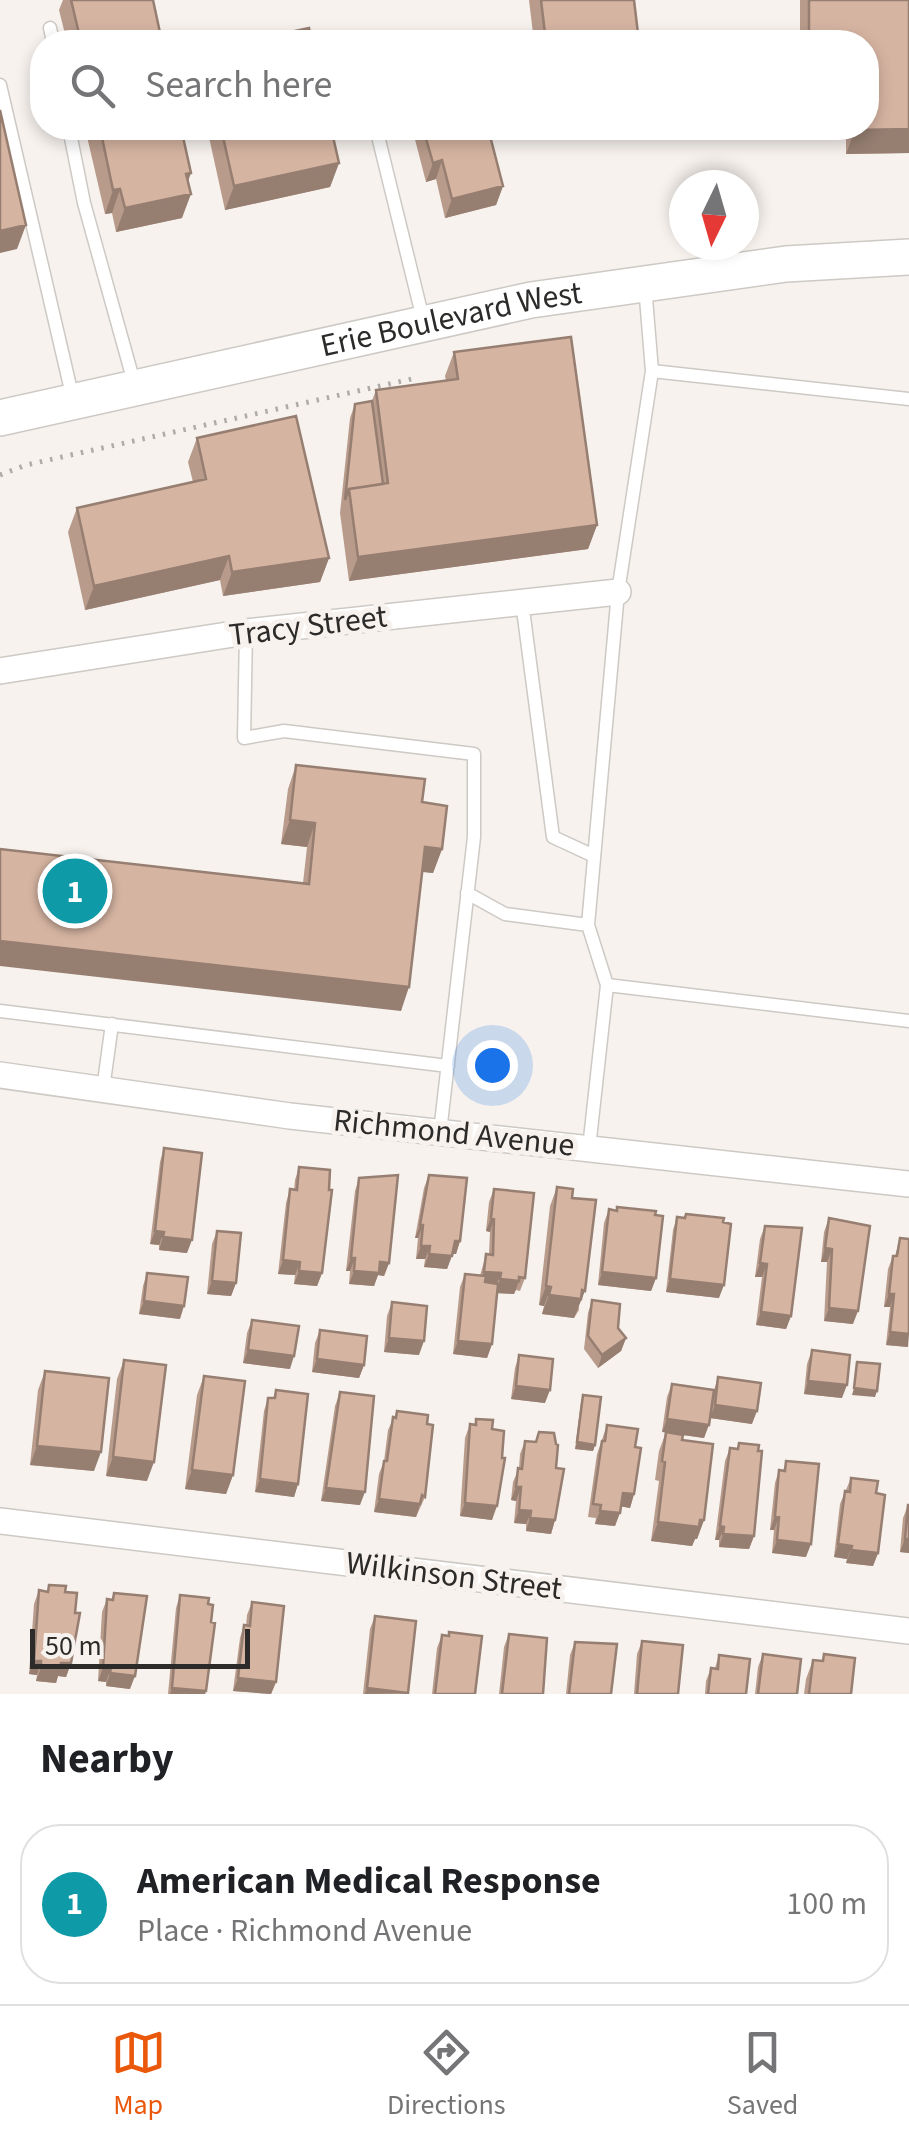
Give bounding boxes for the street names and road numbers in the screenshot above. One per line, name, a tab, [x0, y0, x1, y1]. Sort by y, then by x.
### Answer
street label: Erie Boulevard West	[316, 270, 585, 369]
street label: Tracy Street	[227, 593, 390, 658]
street label: Richmond Avenue	[331, 1097, 577, 1169]
street label: Wilkinson Street	[343, 1540, 565, 1612]

